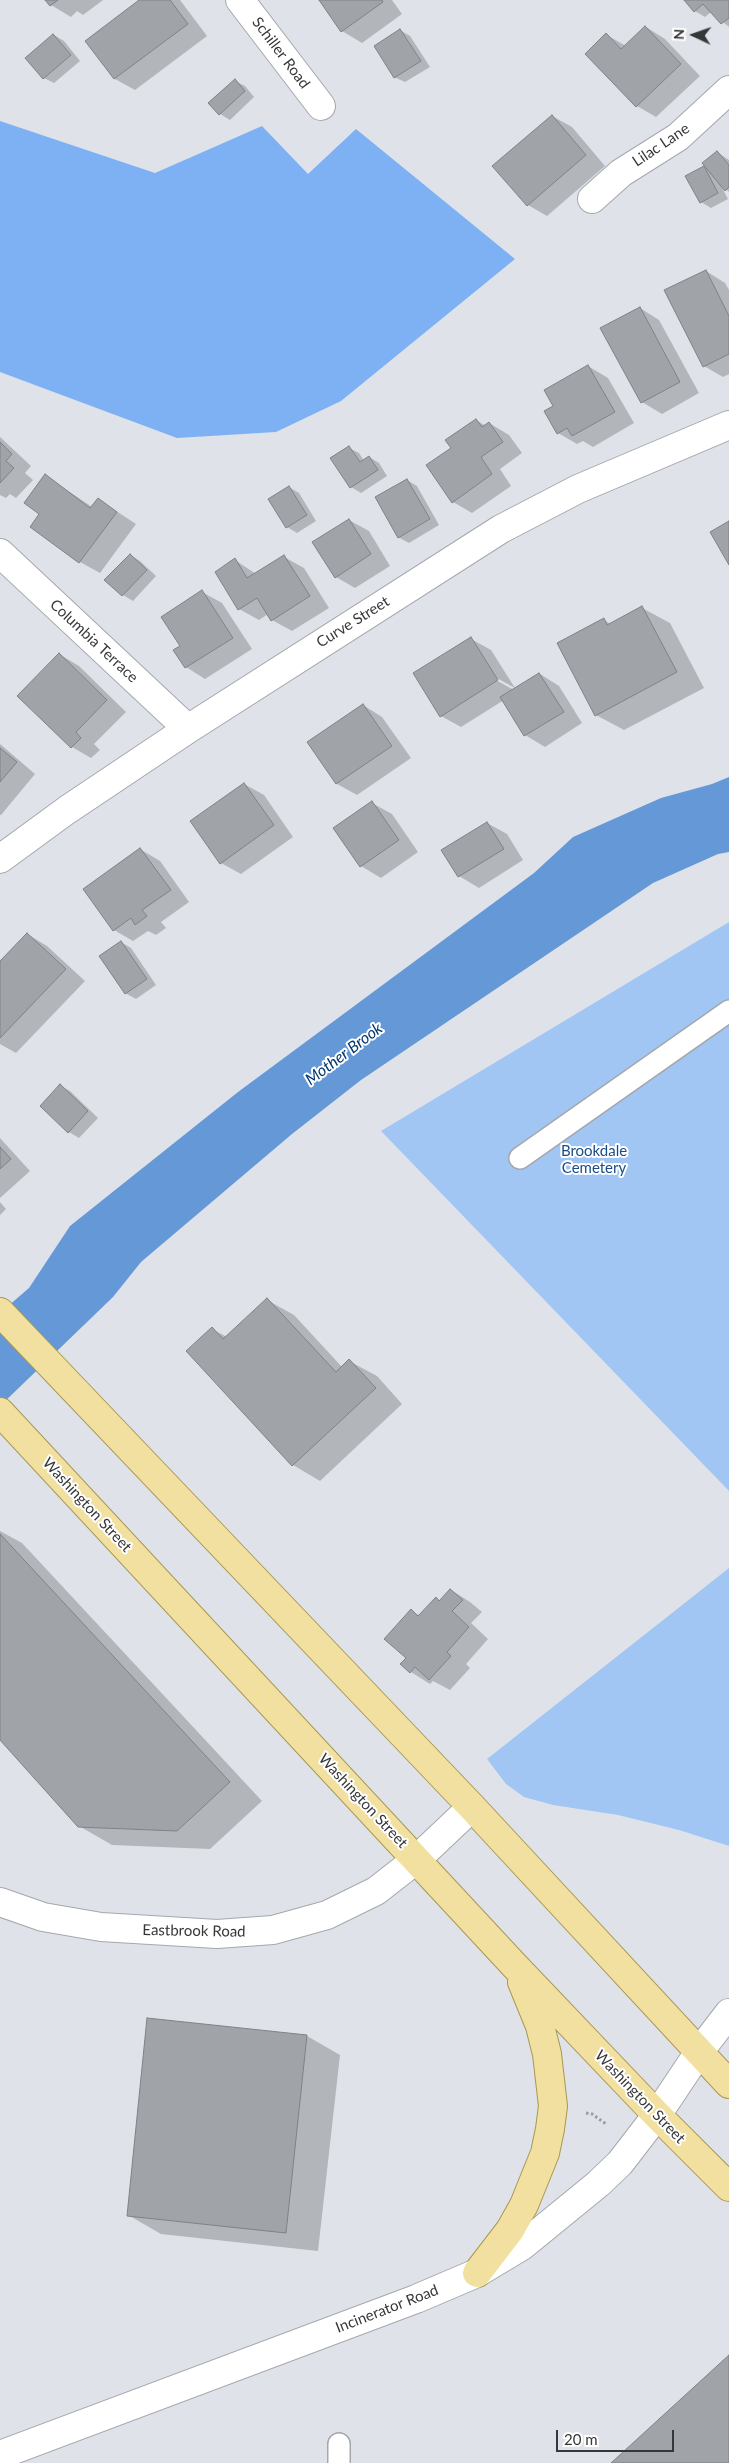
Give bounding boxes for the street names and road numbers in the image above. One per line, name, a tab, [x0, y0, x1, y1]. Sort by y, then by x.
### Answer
street label: Schiller Road	[248, 14, 314, 92]
street label: Lilac Lane	[629, 119, 693, 171]
street label: Curve Street	[313, 593, 393, 651]
street label: Columbia Terrace	[46, 596, 142, 686]
street label: Washington Street	[39, 1454, 135, 1556]
street label: Washington Street	[315, 1750, 411, 1852]
street label: Eastbrook Road	[142, 1921, 246, 1941]
street label: Washington Street	[591, 2047, 689, 2147]
street label: Incinerator Road	[333, 2281, 441, 2337]

